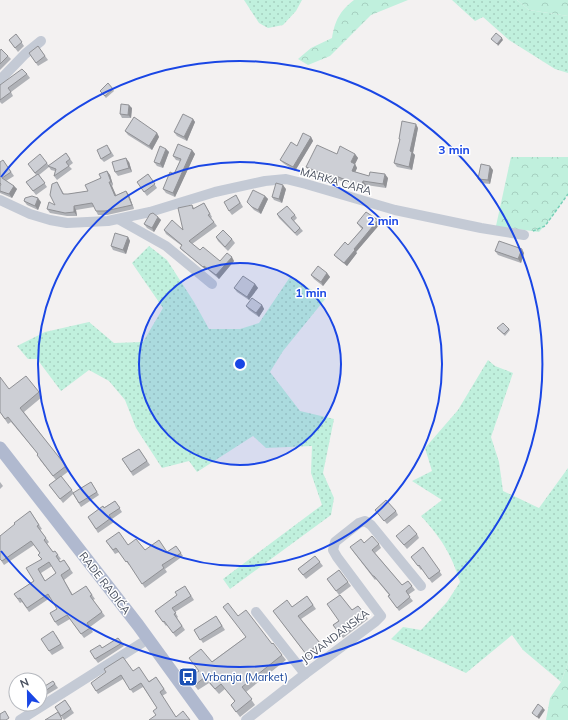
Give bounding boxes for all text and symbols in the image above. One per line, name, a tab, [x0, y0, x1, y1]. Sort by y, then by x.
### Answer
text: 3 min	[438, 142, 470, 157]
street label: MARKA CARA	[299, 164, 373, 198]
text: 2 min	[367, 213, 399, 228]
text: 1 min	[295, 285, 327, 300]
centre of rings	[233, 357, 247, 371]
street label: RADE RADIĆA	[76, 549, 134, 617]
street label: JOVANDANSKA	[298, 606, 372, 666]
bus stop icon: Vrbanja (Market)	[177, 666, 199, 688]
place label: Vrbanja (Market)	[202, 670, 288, 684]
north arrow	[8, 672, 48, 712]
text: N	[18, 675, 31, 691]

